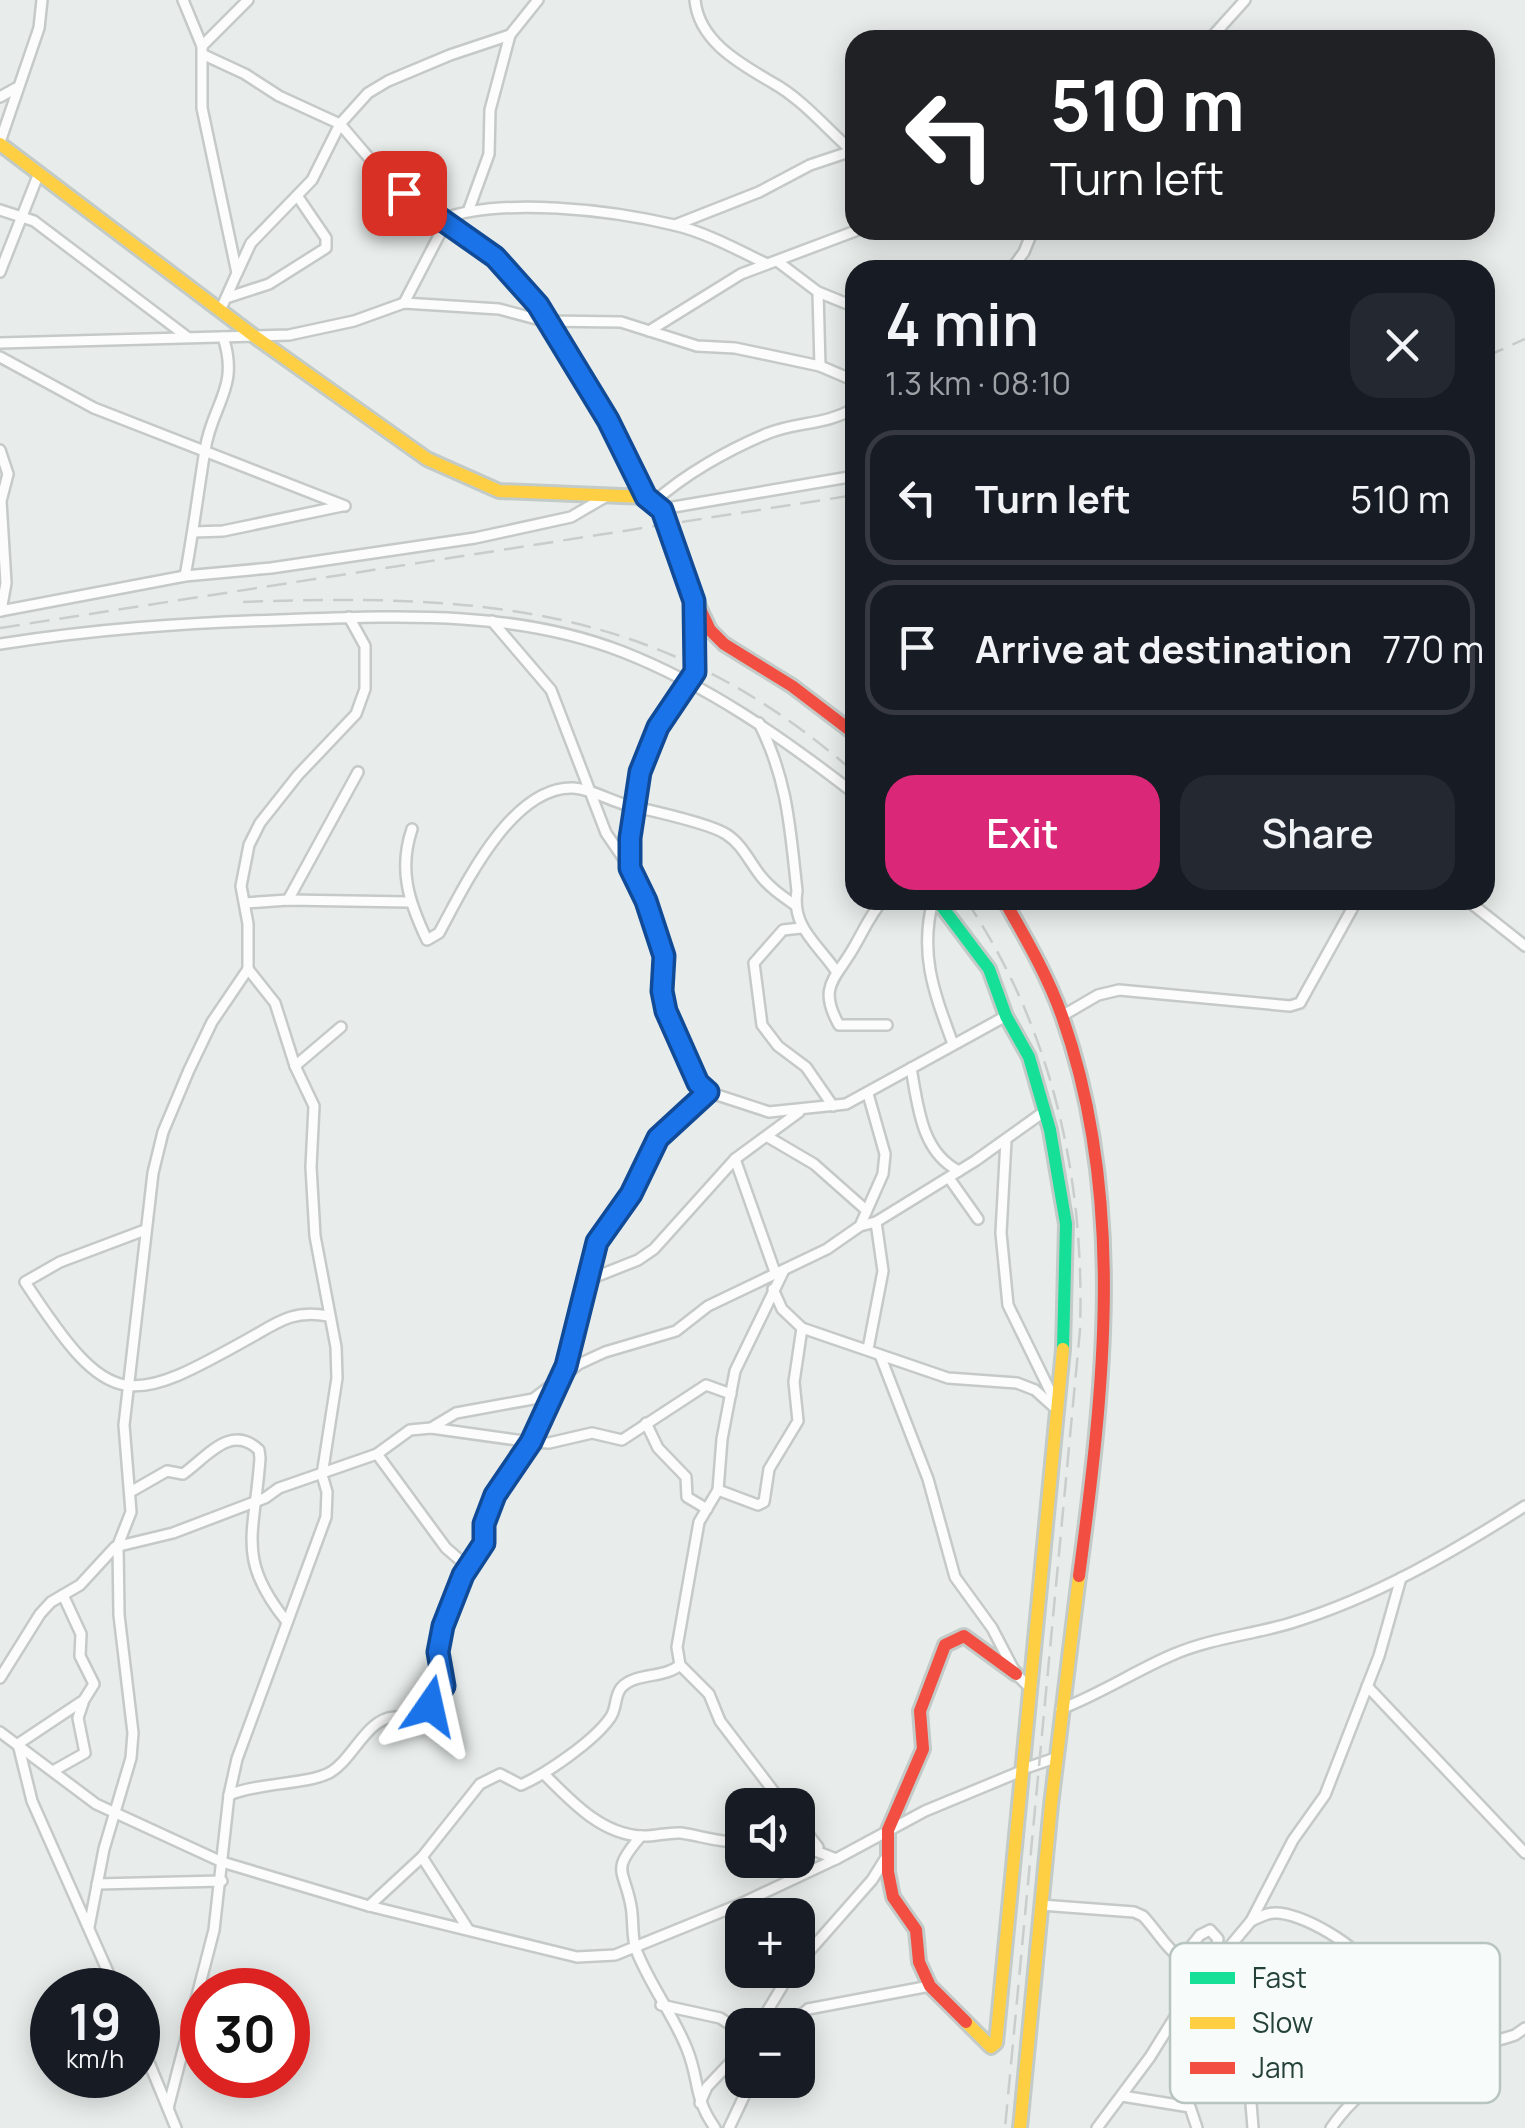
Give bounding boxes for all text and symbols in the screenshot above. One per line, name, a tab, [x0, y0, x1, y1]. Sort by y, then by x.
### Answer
text: 510 m	[1050, 56, 1245, 152]
icon: left	[885, 70, 1015, 200]
text: Turn left	[1050, 147, 1224, 209]
pin	[362, 151, 447, 236]
icon: arrive	[377, 166, 432, 221]
text: 4 min	[885, 282, 1039, 364]
button: close	[1350, 293, 1455, 398]
text: 1.3 km · 08:10	[885, 361, 1071, 405]
icon: left	[890, 470, 945, 525]
text: Turn left	[975, 472, 1131, 524]
text: 510 m	[1350, 472, 1450, 524]
icon: arrive	[890, 620, 945, 675]
text: Arrive at destination	[975, 622, 1352, 674]
text: 770 m	[1382, 622, 1484, 674]
button: Exit	[885, 775, 1160, 890]
button: Share	[1180, 775, 1455, 890]
position arrow	[378, 1654, 482, 1758]
map controls	[725, 1788, 815, 2098]
button: sound	[725, 1788, 815, 1878]
button: +	[725, 1898, 815, 1988]
legend	[1170, 1943, 1500, 2103]
text: Fast	[1252, 1958, 1307, 1996]
speed limit sign: 30	[180, 1968, 310, 2098]
text: 19	[69, 1987, 121, 2055]
text: Slow	[1252, 2003, 1313, 2041]
button: −	[725, 2008, 815, 2098]
text: km/h	[66, 2041, 124, 2076]
text: Jam	[1252, 2048, 1304, 2086]

